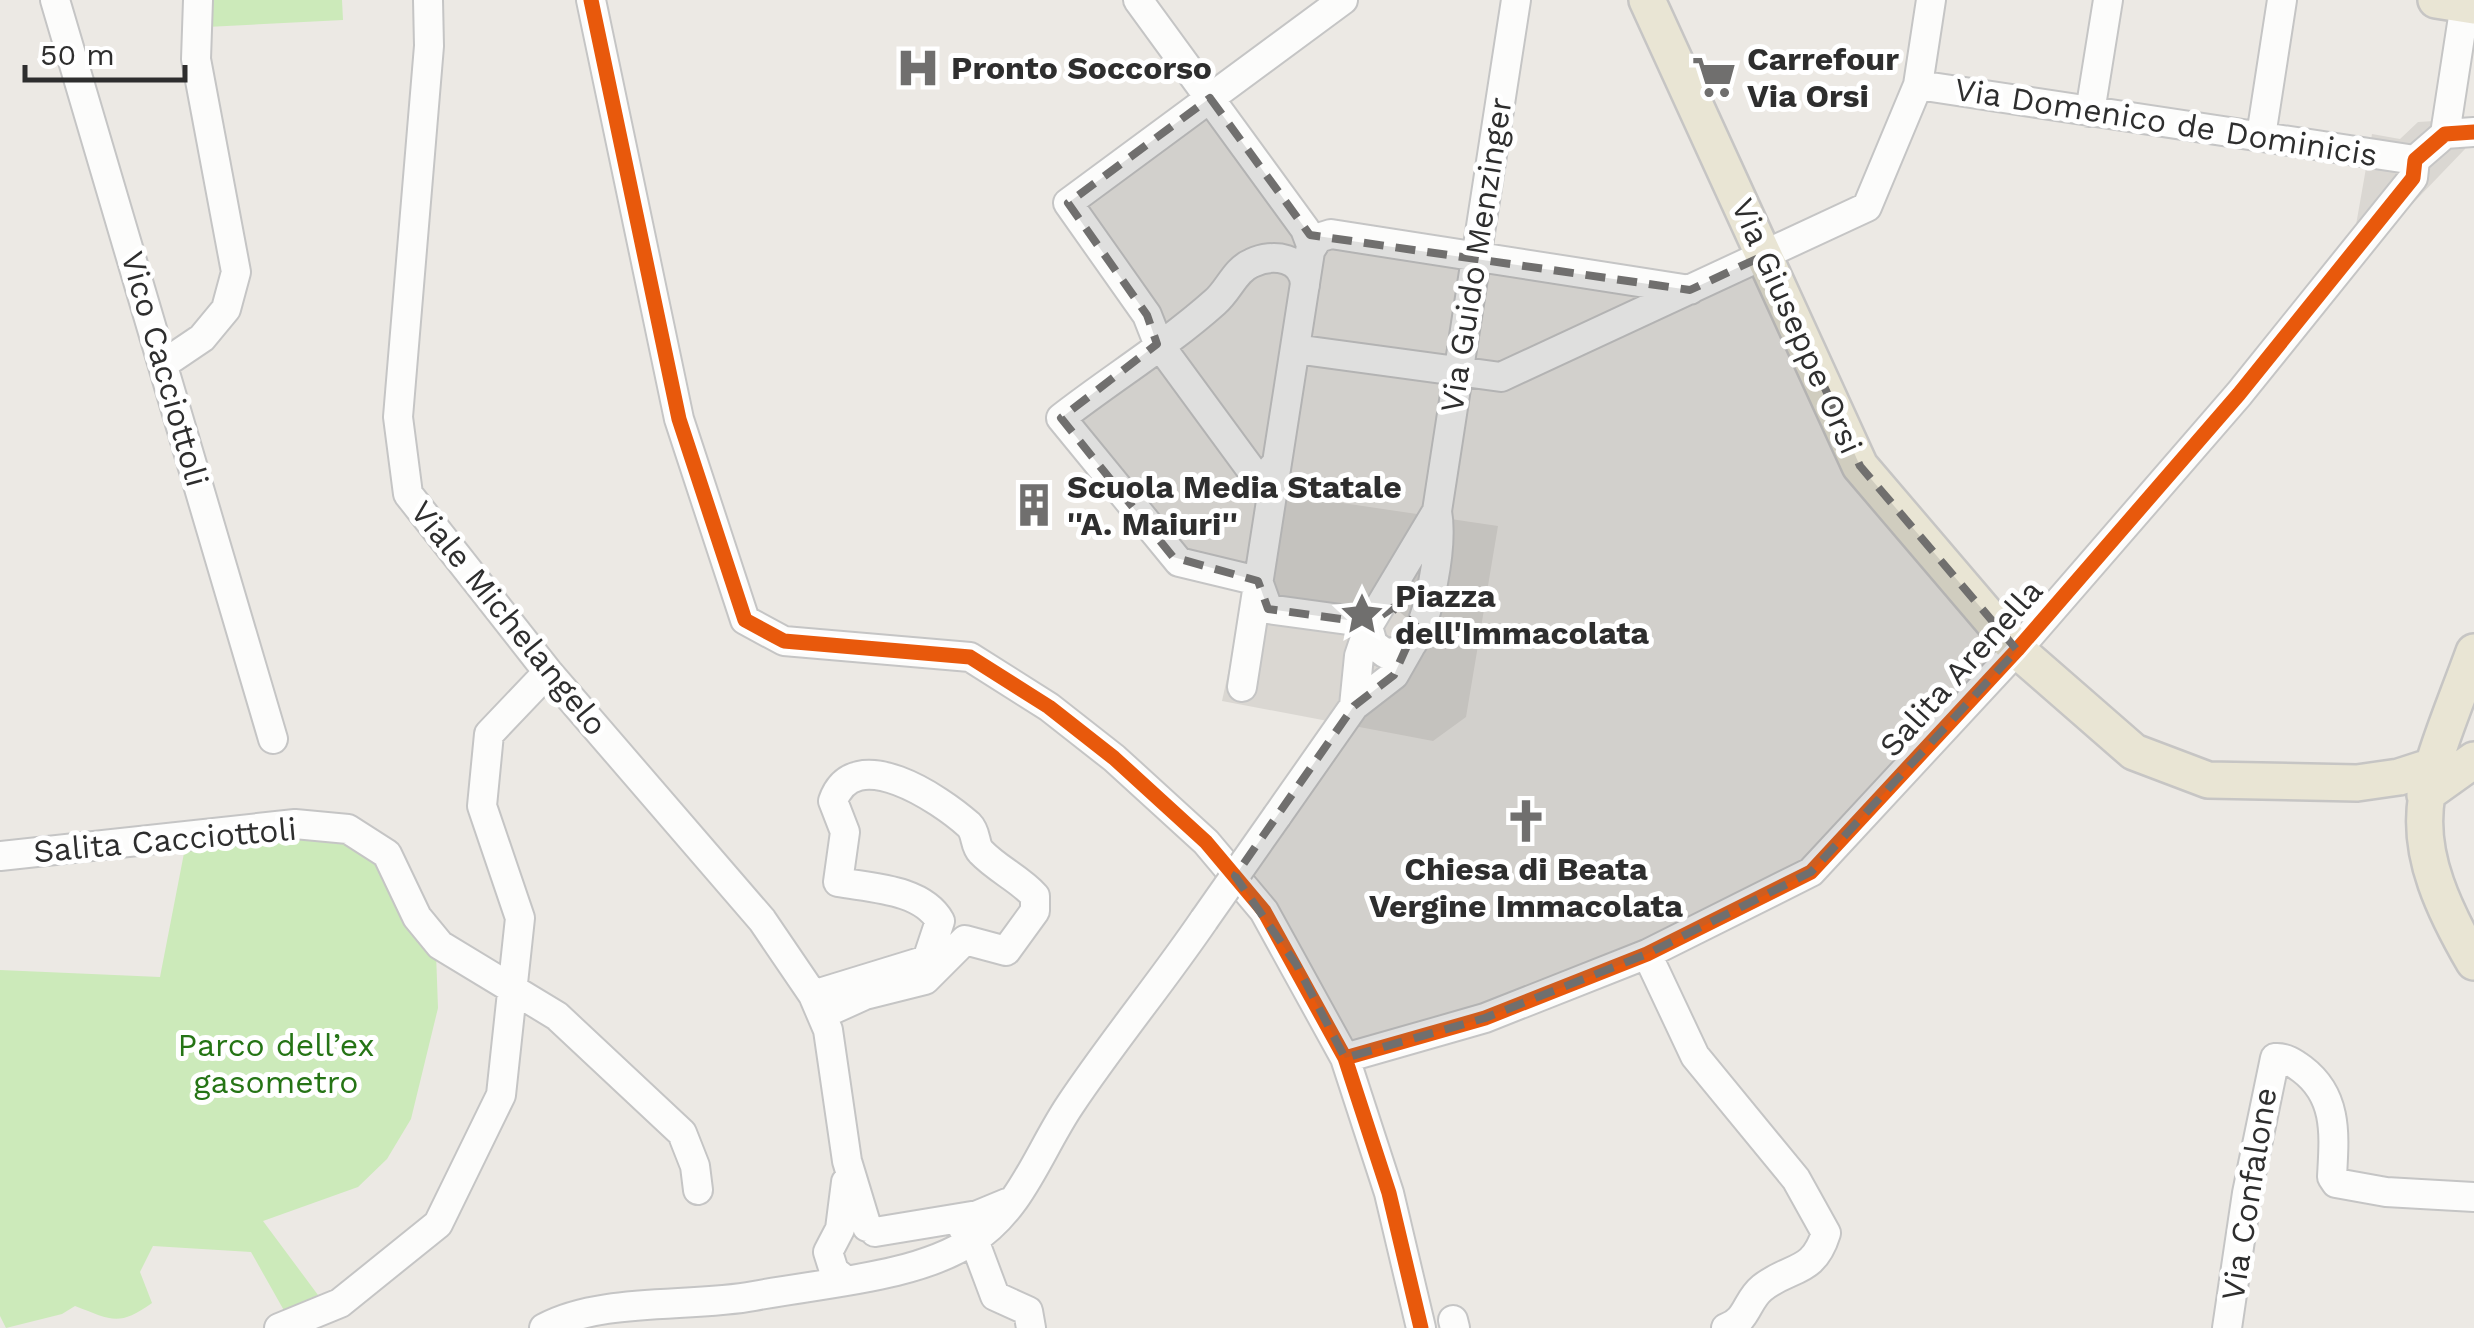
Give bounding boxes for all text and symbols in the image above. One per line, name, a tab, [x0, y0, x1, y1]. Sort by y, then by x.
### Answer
scale bar	[25, 20, 185, 82]
text: 50 m	[40, 37, 115, 72]
place label: Carrefour Via Orsi	[1747, 40, 1899, 115]
hospital icon: Pronto Soccorso	[894, 44, 942, 92]
place label: Pronto Soccorso	[951, 49, 1212, 87]
supermarket icon: Carrefour Via Orsi	[1690, 53, 1738, 101]
street label: Via Domenico de Dominicis	[1952, 70, 2380, 174]
street label: Via Guido Menzinger	[1432, 95, 1520, 415]
street label: Via Giuseppe Orsi	[1724, 193, 1870, 459]
street label: Vico Cacciottoli	[113, 247, 217, 491]
place label: Scuola Media Statale ''A. Maiuri''	[1067, 468, 1402, 543]
building icon: Scuola Media Statale ''A. Maiuri''	[1010, 481, 1058, 529]
street label: Viale Michelangelo	[403, 493, 615, 743]
street label: Salita Arenella	[1872, 572, 2050, 764]
place label: Piazza dell'Immacolata	[1395, 577, 1650, 652]
place icon: Piazza dell'Immacolata	[1338, 590, 1386, 638]
church icon: Chiesa di Beata Vergine Immacolata	[1502, 797, 1550, 845]
street label: Salita Cacciottoli	[32, 810, 298, 870]
place label: Chiesa di Beata Vergine Immacolata	[1369, 850, 1684, 925]
park label: Parco dell’ex gasometro	[177, 1026, 375, 1101]
street label: Via Confalone	[2213, 1085, 2285, 1303]

